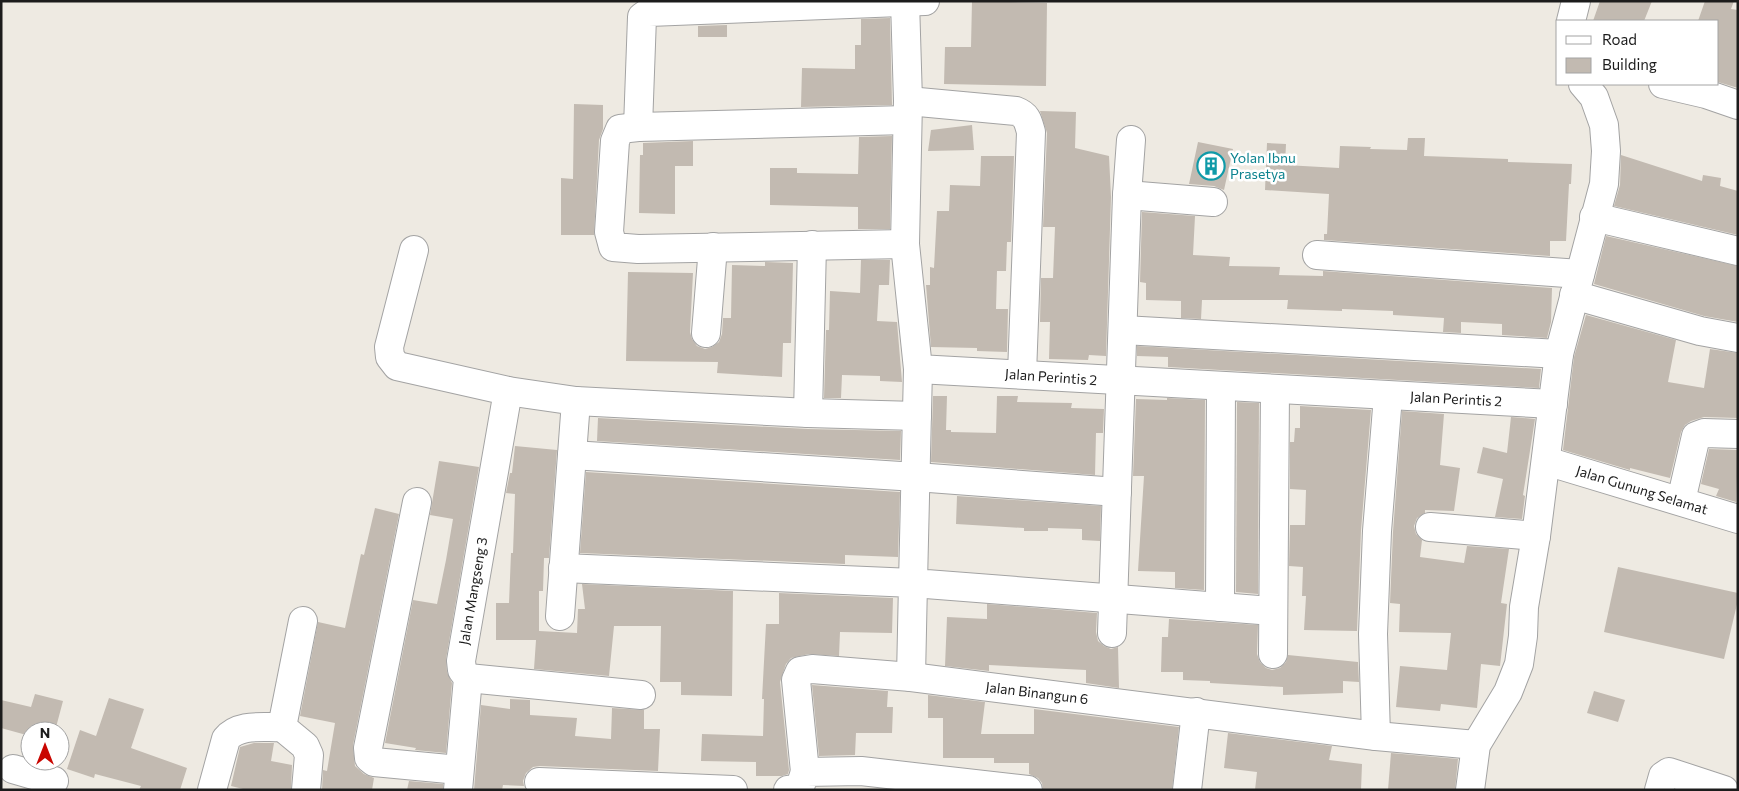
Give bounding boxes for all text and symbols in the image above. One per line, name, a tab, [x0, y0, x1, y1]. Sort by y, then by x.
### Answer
legend	[1556, 20, 1719, 85]
text: Road	[1602, 30, 1637, 48]
text: Building	[1602, 55, 1657, 73]
place label: Yolan Ibnu Prasetya	[1230, 149, 1296, 182]
building icon: Yolan Ibnu Prasetya	[1196, 151, 1226, 181]
street label: Jalan Perintis 2	[1004, 365, 1098, 388]
street label: Jalan Perintis 2	[1410, 388, 1503, 409]
street label: Jalan Gunung Selamat	[1574, 461, 1710, 518]
street label: Jalan Mangseng 3	[455, 536, 490, 646]
street label: Jalan Binangun 6	[985, 678, 1090, 707]
north arrow	[20, 721, 70, 771]
text: N	[40, 724, 50, 741]

